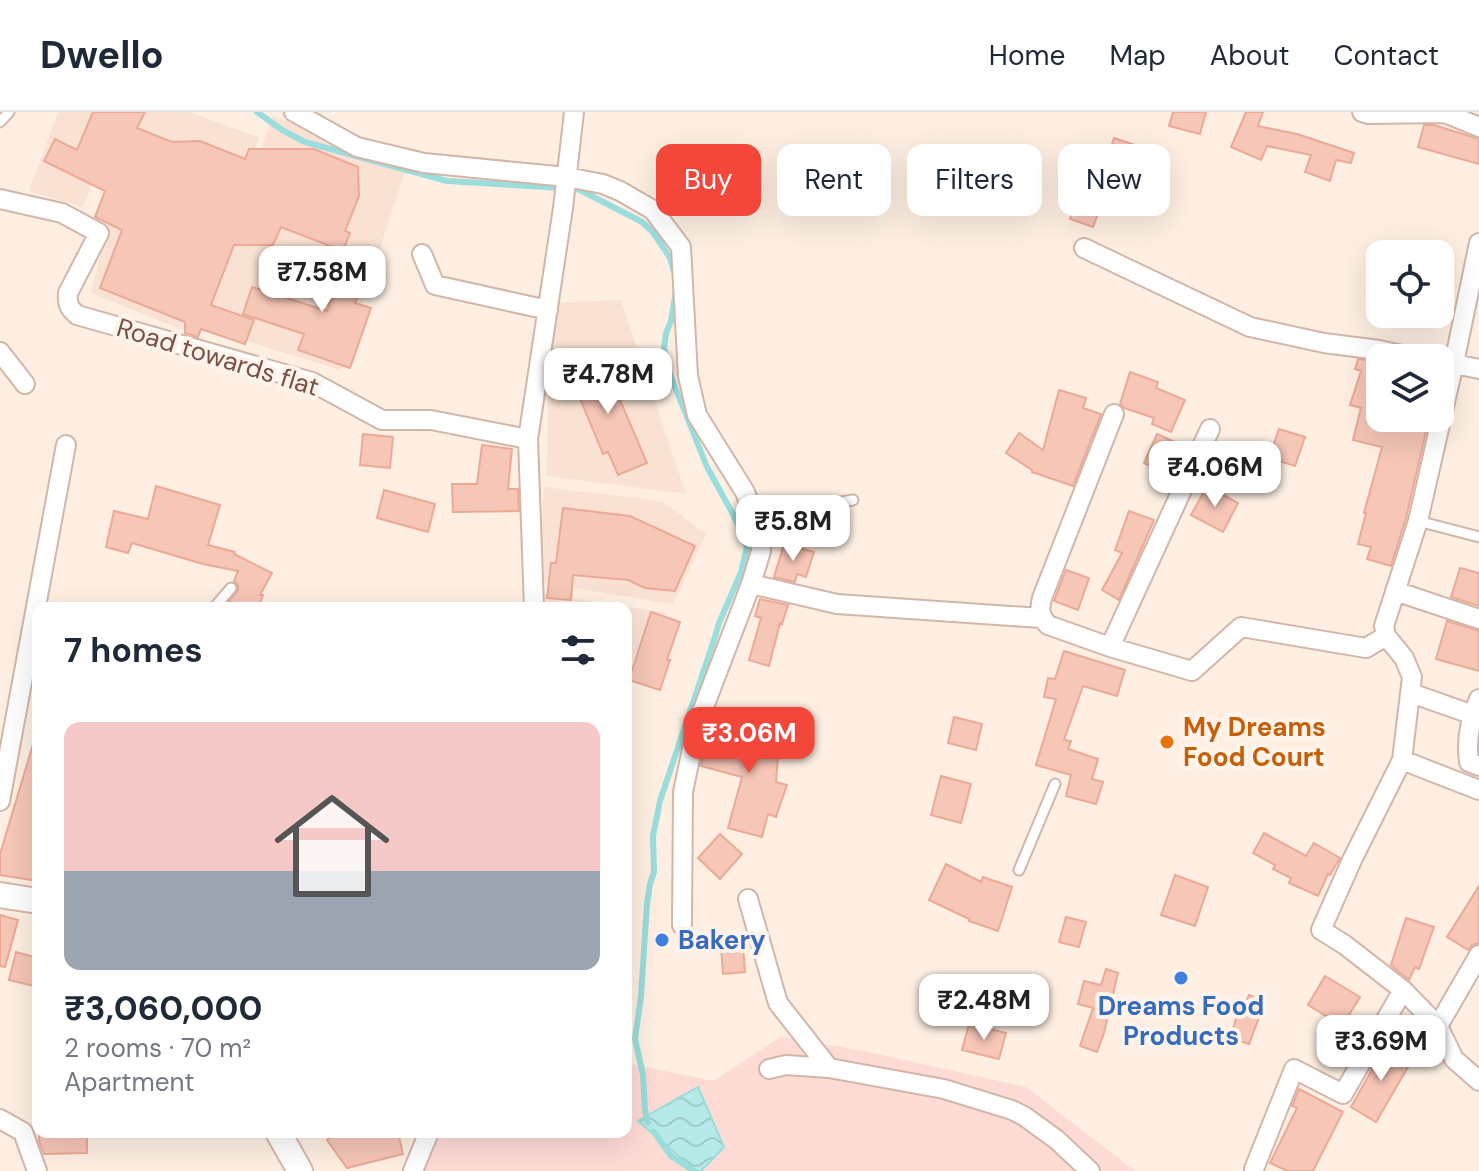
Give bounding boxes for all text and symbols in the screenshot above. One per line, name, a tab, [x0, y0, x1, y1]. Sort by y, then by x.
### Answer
text: Dwello	[40, 30, 164, 80]
text: Home	[989, 37, 1065, 74]
text: Map	[1109, 37, 1166, 74]
text: About	[1210, 37, 1289, 74]
text: Contact	[1333, 37, 1439, 74]
chip: Buy	[656, 144, 761, 216]
chip: Rent	[777, 144, 891, 216]
chip: Filters	[907, 144, 1042, 216]
chip: New	[1058, 144, 1170, 216]
map controls	[1366, 240, 1454, 432]
button: locate	[1366, 240, 1454, 328]
pin: ₹7.58M	[257, 246, 387, 314]
text: ₹7.58M	[277, 255, 367, 289]
street label: Road towards flat	[113, 310, 323, 404]
button: layers	[1366, 344, 1454, 432]
pin: ₹4.78M	[543, 348, 673, 416]
text: ₹4.78M	[562, 357, 654, 391]
pin: ₹4.06M	[1150, 441, 1280, 509]
text: ₹4.06M	[1167, 450, 1263, 484]
pin: ₹5.8M	[737, 495, 849, 563]
text: ₹5.8M	[754, 504, 832, 538]
text: 7 homes	[64, 628, 203, 673]
icon: filters	[556, 628, 600, 672]
pin: ₹3.06M	[684, 707, 814, 775]
place label: My Dreams Food Court	[1183, 710, 1326, 774]
text: ₹3.06M	[701, 716, 797, 750]
marker: My Dreams Food Court	[1158, 733, 1176, 751]
icon: home	[260, 774, 404, 918]
place label: Bakery	[678, 923, 766, 957]
marker: Bakery	[653, 931, 671, 949]
marker: Dreams Food Products	[1172, 969, 1190, 987]
pin: ₹2.48M	[919, 974, 1049, 1042]
text: ₹2.48M	[937, 983, 1031, 1017]
text: ₹3,060,000	[64, 986, 262, 1031]
place label: Dreams Food Products	[1098, 989, 1264, 1053]
pin: ₹3.69M	[1316, 1015, 1446, 1083]
text: ₹3.69M	[1335, 1024, 1427, 1058]
text: 2 rooms · 70 m²	[64, 1031, 251, 1065]
text: Apartment	[64, 1065, 195, 1099]

